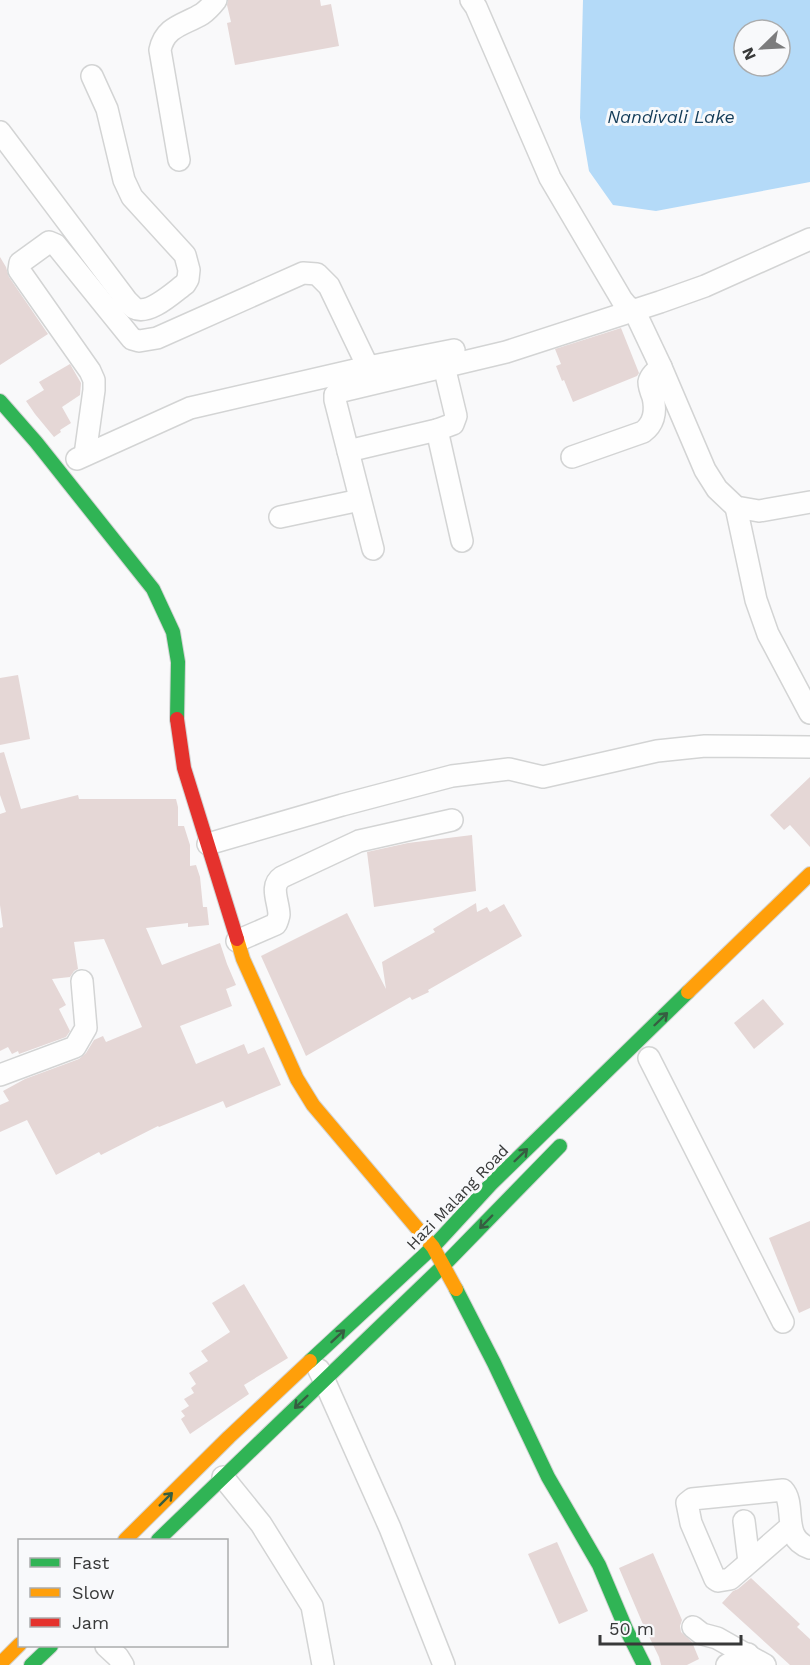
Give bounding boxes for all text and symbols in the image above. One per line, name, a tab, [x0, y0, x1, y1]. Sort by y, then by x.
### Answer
north arrow	[732, 18, 792, 78]
text: N	[738, 45, 760, 63]
water label: Nandivali Lake	[607, 106, 735, 127]
one-way arrow	[654, 1012, 669, 1026]
street label: Hazi Malang Road	[402, 1141, 512, 1254]
one-way arrow	[514, 1148, 529, 1162]
one-way arrow	[478, 1214, 493, 1229]
one-way arrow	[330, 1329, 345, 1343]
one-way arrow	[294, 1395, 309, 1409]
one-way arrow	[159, 1492, 174, 1507]
legend	[18, 1539, 228, 1647]
text: Fast	[72, 1552, 110, 1573]
text: Slow	[72, 1582, 115, 1603]
scale bar	[600, 1608, 741, 1646]
text: Jam	[72, 1612, 109, 1633]
text: 50 m	[609, 1618, 654, 1639]

